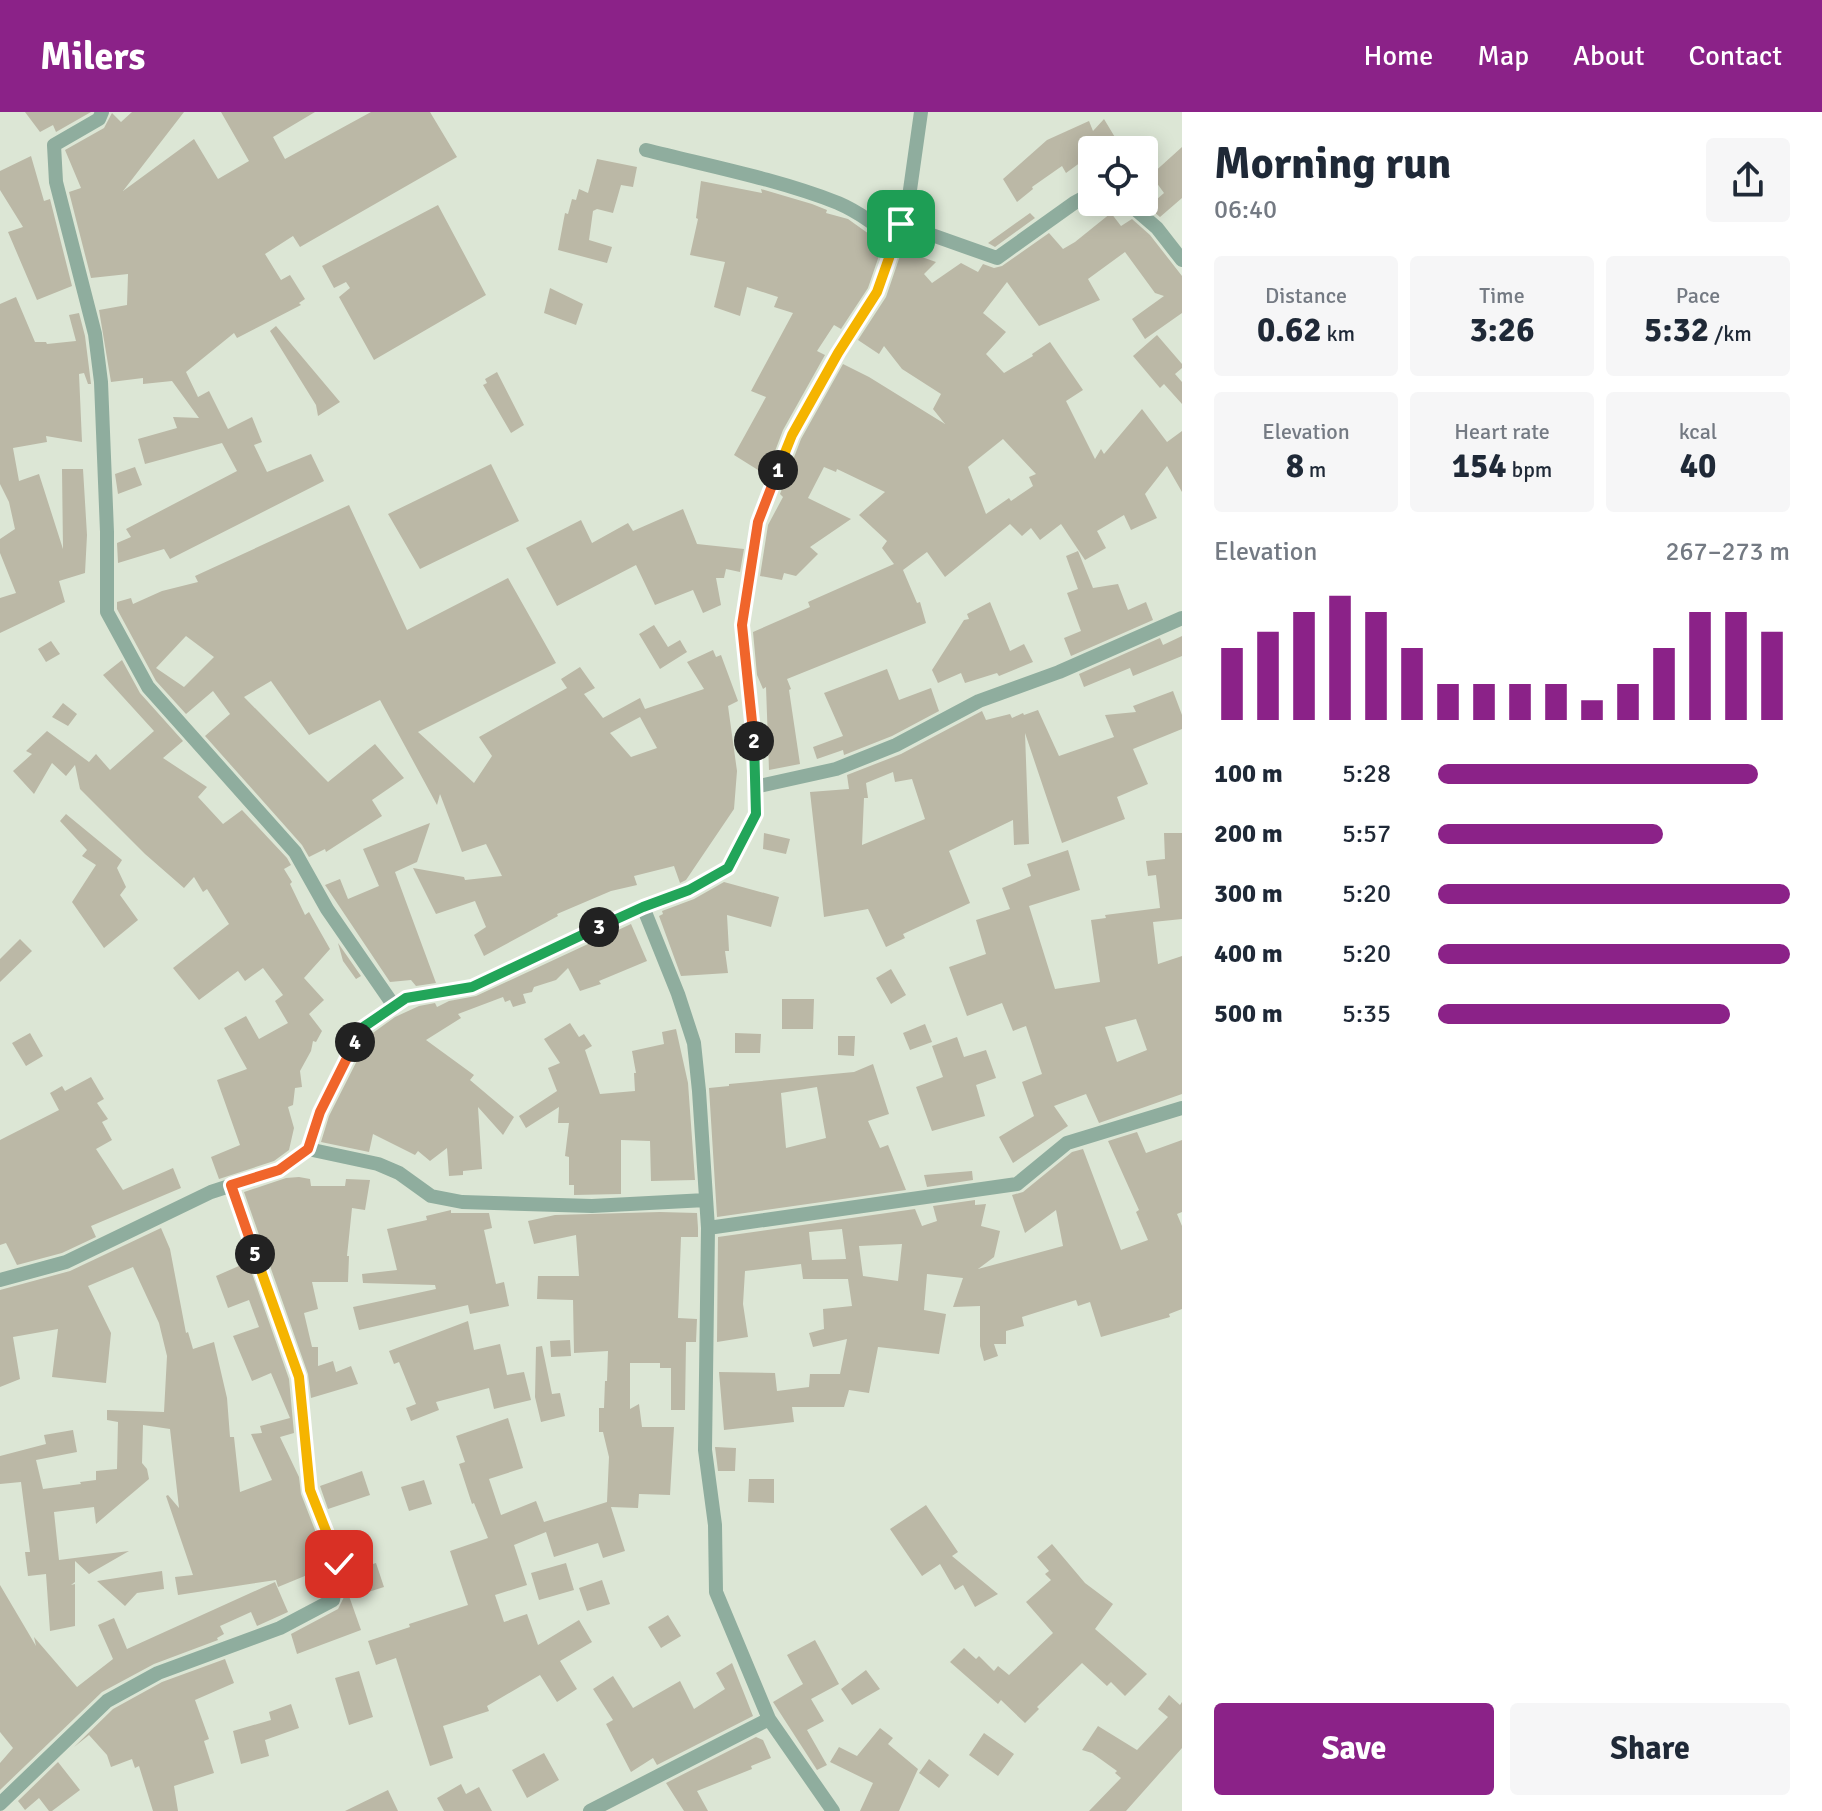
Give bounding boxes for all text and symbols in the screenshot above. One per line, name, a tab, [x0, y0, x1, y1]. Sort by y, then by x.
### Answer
text: Milers	[40, 33, 145, 80]
text: Home	[1364, 39, 1433, 73]
text: Map	[1477, 39, 1529, 73]
text: About	[1573, 39, 1645, 73]
text: Contact	[1689, 39, 1782, 73]
map controls	[1078, 136, 1158, 216]
button: locate	[1078, 136, 1158, 216]
text: Morning run	[1214, 137, 1451, 191]
button: share	[1706, 138, 1790, 222]
pin	[867, 190, 935, 258]
text: 06:40	[1214, 194, 1277, 226]
icon: arrive	[879, 202, 923, 246]
text: Distance	[1265, 282, 1347, 309]
text: Time	[1479, 282, 1525, 309]
text: Pace	[1676, 282, 1720, 309]
text: 0.62	[1257, 309, 1322, 351]
text: 3:26	[1469, 309, 1535, 351]
text: 5:32	[1644, 309, 1709, 351]
text: km	[1322, 320, 1355, 347]
text: /km	[1709, 320, 1752, 347]
text: Elevation	[1262, 418, 1350, 445]
text: Heart rate	[1454, 418, 1550, 445]
text: kcal	[1679, 418, 1717, 445]
text: 8	[1286, 445, 1304, 487]
text: 154	[1452, 445, 1507, 487]
text: 40	[1680, 445, 1716, 487]
pin: 1	[758, 450, 798, 490]
text: 1	[772, 456, 784, 483]
text: m	[1304, 456, 1326, 483]
text: bpm	[1507, 456, 1552, 483]
text: Elevation	[1214, 536, 1318, 568]
text: 267–273 m	[1666, 536, 1790, 568]
pin: 2	[734, 721, 774, 761]
text: 2	[748, 727, 760, 754]
text: 100 m	[1214, 758, 1283, 790]
text: 5:28	[1342, 758, 1391, 790]
text: 200 m	[1214, 818, 1283, 850]
text: 5:57	[1342, 818, 1391, 850]
text: 300 m	[1214, 878, 1283, 910]
text: 5:20	[1342, 878, 1391, 910]
pin: 3	[579, 907, 619, 947]
text: 3	[593, 913, 605, 940]
text: 400 m	[1214, 938, 1283, 970]
text: 5:20	[1342, 938, 1391, 970]
text: 500 m	[1214, 998, 1283, 1030]
text: 5:35	[1342, 998, 1391, 1030]
pin: 4	[335, 1022, 375, 1062]
text: 4	[349, 1028, 361, 1055]
pin: 5	[235, 1234, 275, 1274]
text: 5	[249, 1240, 261, 1267]
pin	[305, 1530, 373, 1598]
icon: check	[317, 1542, 361, 1586]
button: Save	[1214, 1703, 1494, 1795]
button: Share	[1510, 1703, 1790, 1795]

